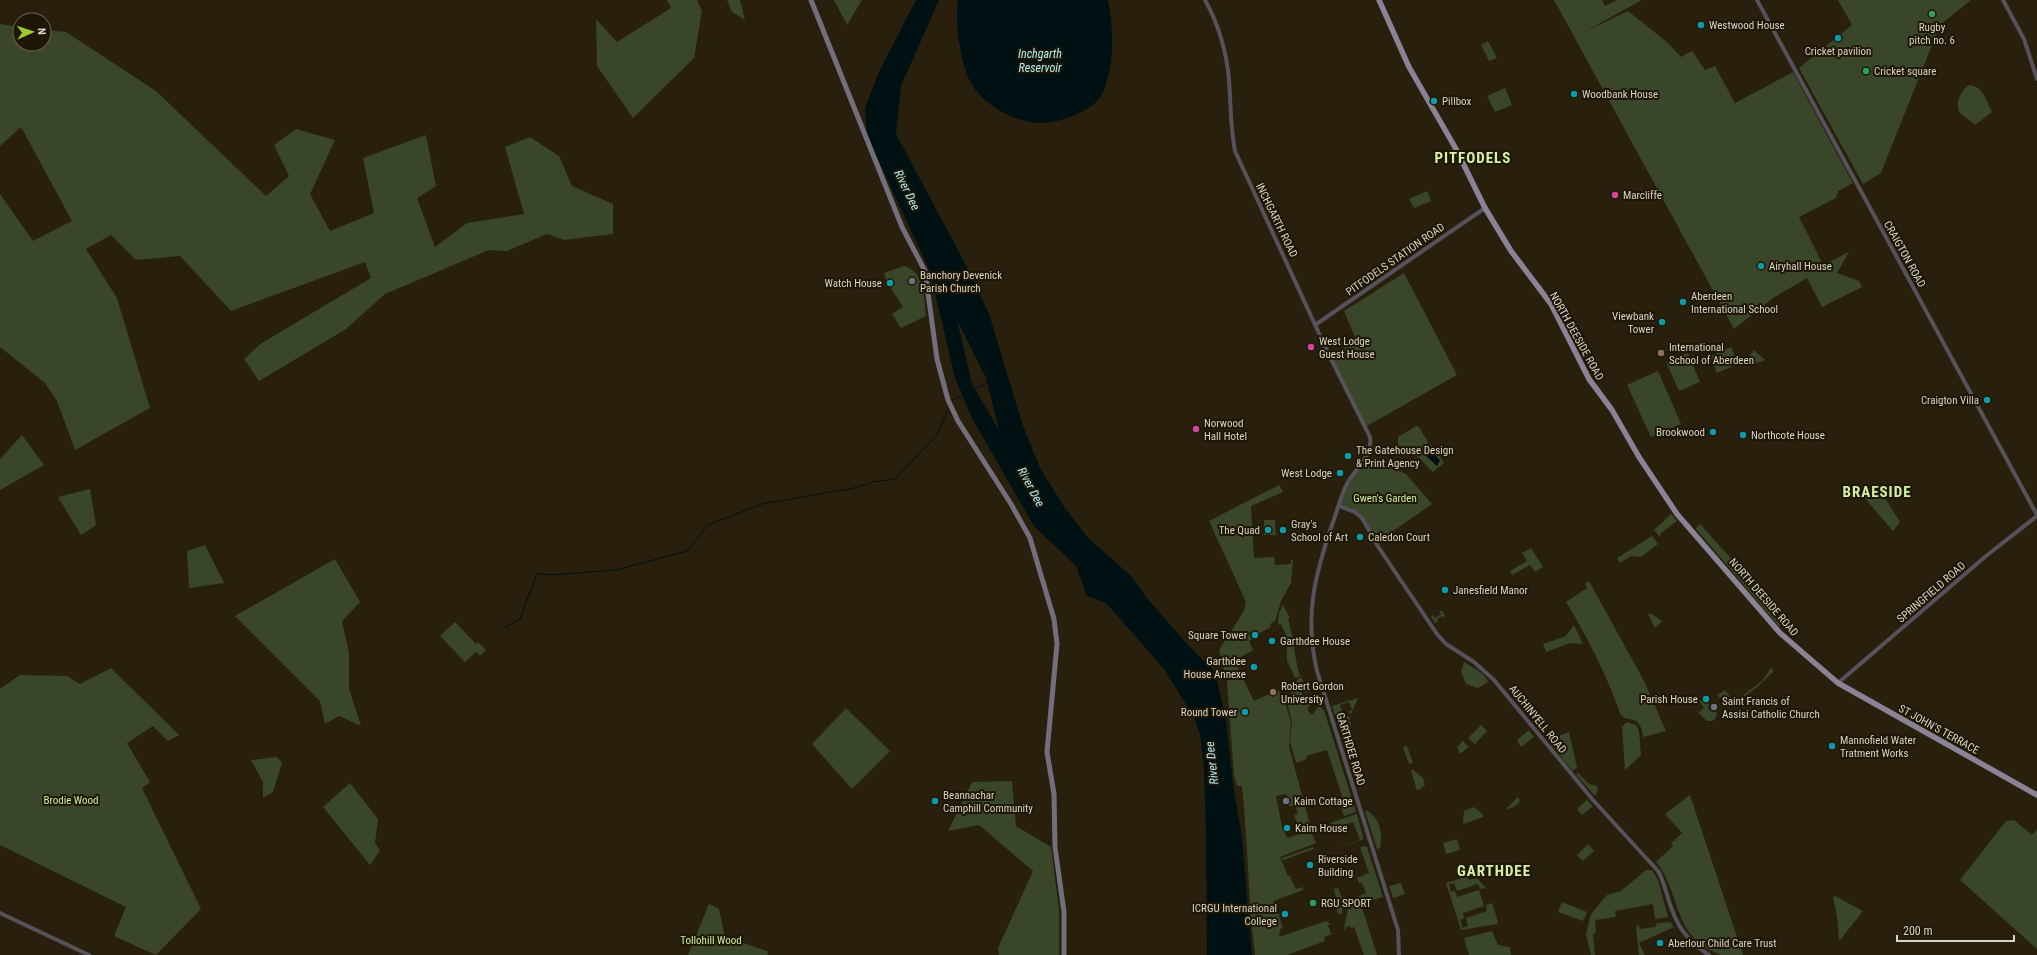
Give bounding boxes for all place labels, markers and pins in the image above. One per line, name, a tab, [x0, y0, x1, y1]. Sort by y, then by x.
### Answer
marker: Rugby pitch no. 6	[1927, 9, 1937, 19]
place label: Westwood House	[1709, 19, 1785, 32]
marker: Westwood House	[1696, 20, 1706, 30]
place label: Rugby pitch no. 6	[1909, 21, 1955, 47]
marker: Cricket pavilion	[1833, 33, 1843, 43]
place label: Cricket pavilion	[1805, 45, 1871, 58]
place label: Cricket square	[1874, 65, 1937, 78]
marker: Cricket square	[1861, 66, 1871, 76]
place label: Woodbank House	[1582, 88, 1658, 101]
marker: Woodbank House	[1569, 89, 1579, 99]
place label: Pillbox	[1442, 95, 1472, 108]
marker: Pillbox	[1429, 96, 1439, 106]
place label: Marcliffe	[1623, 189, 1662, 202]
marker: Marcliffe	[1610, 190, 1620, 200]
place label: Airyhall House	[1769, 260, 1832, 273]
marker: Airyhall House	[1756, 261, 1766, 271]
place label: Banchory Devenick Parish Church	[920, 269, 1002, 295]
marker: Banchory Devenick Parish Church	[907, 276, 917, 286]
place label: Watch House	[825, 277, 882, 290]
marker: Watch House	[885, 278, 895, 288]
place label: Aberdeen International School	[1691, 290, 1778, 316]
marker: Aberdeen International School	[1678, 297, 1688, 307]
place label: Viewbank Tower	[1612, 310, 1655, 336]
marker: Viewbank Tower	[1657, 317, 1667, 327]
place label: West Lodge Guest House	[1319, 335, 1375, 361]
place label: International School of Aberdeen	[1669, 341, 1754, 367]
marker: West Lodge Guest House	[1306, 342, 1316, 352]
marker: International School of Aberdeen	[1656, 348, 1666, 358]
place label: Craigton Villa	[1921, 394, 1979, 407]
marker: Craigton Villa	[1982, 395, 1992, 405]
place label: Norwood Hall Hotel	[1204, 417, 1247, 443]
marker: Norwood Hall Hotel	[1191, 424, 1201, 434]
place label: Brookwood	[1656, 426, 1705, 439]
marker: Brookwood	[1708, 427, 1718, 437]
place label: Northcote House	[1751, 429, 1825, 442]
marker: Northcote House	[1738, 430, 1748, 440]
place label: The Gatehouse Design & Print Agency	[1356, 444, 1453, 470]
marker: The Gatehouse Design & Print Agency	[1343, 451, 1353, 461]
place label: West Lodge	[1281, 467, 1332, 480]
marker: West Lodge	[1335, 468, 1345, 478]
place label: Gray's School of Art	[1291, 518, 1348, 544]
place label: The Quad	[1219, 524, 1260, 537]
marker: The Quad	[1263, 525, 1273, 535]
marker: Gray's School of Art	[1278, 525, 1288, 535]
place label: Caledon Court	[1368, 531, 1430, 544]
marker: Caledon Court	[1355, 532, 1365, 542]
place label: Janesfield Manor	[1453, 584, 1529, 597]
marker: Janesfield Manor	[1440, 585, 1450, 595]
place label: Square Tower	[1188, 629, 1248, 642]
marker: Square Tower	[1250, 630, 1260, 640]
place label: Garthdee House	[1280, 635, 1350, 648]
marker: Garthdee House	[1267, 636, 1277, 646]
place label: Garthdee House Annexe	[1184, 655, 1246, 681]
marker: Garthdee House Annexe	[1249, 662, 1259, 672]
place label: Robert Gordon University	[1281, 680, 1344, 706]
marker: Robert Gordon University	[1268, 687, 1278, 697]
place label: Parish House	[1640, 693, 1698, 706]
marker: Parish House	[1701, 694, 1711, 704]
place label: Saint Francis of Assisi Catholic Church	[1722, 695, 1820, 721]
marker: Saint Francis of Assisi Catholic Church	[1709, 702, 1719, 712]
place label: Round Tower	[1181, 706, 1238, 719]
marker: Round Tower	[1240, 707, 1250, 717]
place label: Mannofield Water Tratment Works	[1840, 734, 1917, 760]
marker: Mannofield Water Tratment Works	[1827, 741, 1837, 751]
place label: Beannachar Camphill Community	[943, 789, 1033, 815]
place label: Kaim Cottage	[1294, 795, 1353, 808]
marker: Beannachar Camphill Community	[930, 796, 940, 806]
marker: Kaim Cottage	[1281, 796, 1291, 806]
place label: Kaim House	[1295, 822, 1347, 835]
marker: Kaim House	[1282, 823, 1292, 833]
place label: Riverside Building	[1318, 853, 1358, 879]
marker: Riverside Building	[1305, 860, 1315, 870]
place label: RGU SPORT	[1321, 897, 1372, 910]
marker: RGU SPORT	[1308, 898, 1318, 908]
place label: ICRGU International College	[1192, 902, 1277, 928]
marker: ICRGU International College	[1280, 909, 1290, 919]
place label: Aberlour Child Care Trust	[1668, 937, 1777, 950]
marker: Aberlour Child Care Trust	[1655, 938, 1665, 948]

